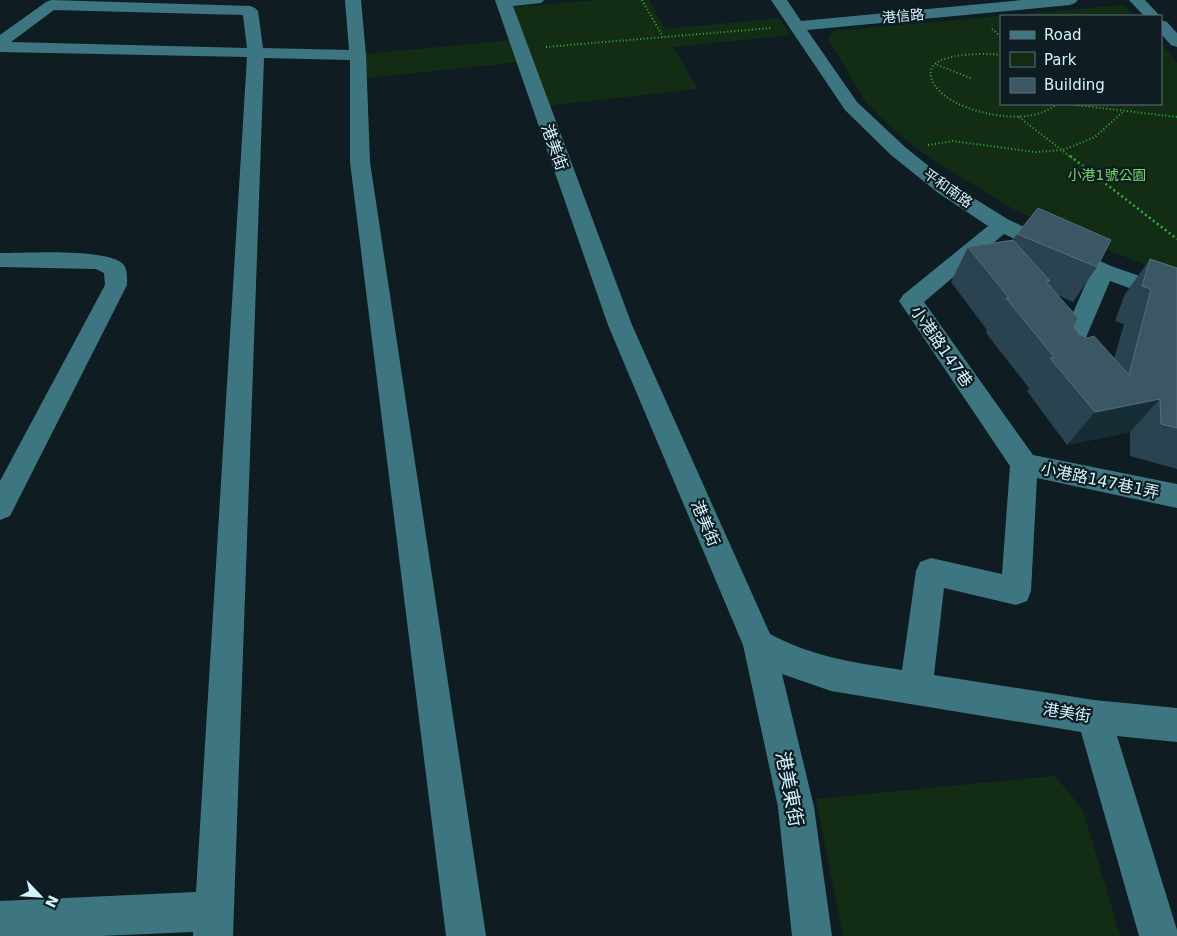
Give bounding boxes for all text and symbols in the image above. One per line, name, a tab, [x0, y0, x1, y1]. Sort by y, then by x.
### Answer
street label: 港信路	[881, 6, 925, 26]
legend	[1000, 15, 1162, 105]
text: Road	[1044, 26, 1082, 44]
text: Park	[1044, 51, 1077, 69]
text: Building	[1044, 76, 1105, 94]
street label: 港美街	[537, 121, 572, 173]
street label: 平和南路	[920, 165, 976, 211]
park label: 小港1號公園	[1068, 167, 1146, 183]
street label: 小港路147巷	[907, 302, 976, 390]
street label: 小港路147巷1弄	[1039, 459, 1161, 502]
street label: 港美街	[687, 497, 724, 549]
street label: 港美街	[1042, 699, 1092, 726]
street label: 港美東街	[772, 750, 808, 828]
north arrow	[15, 871, 65, 921]
text: N	[42, 893, 62, 910]

